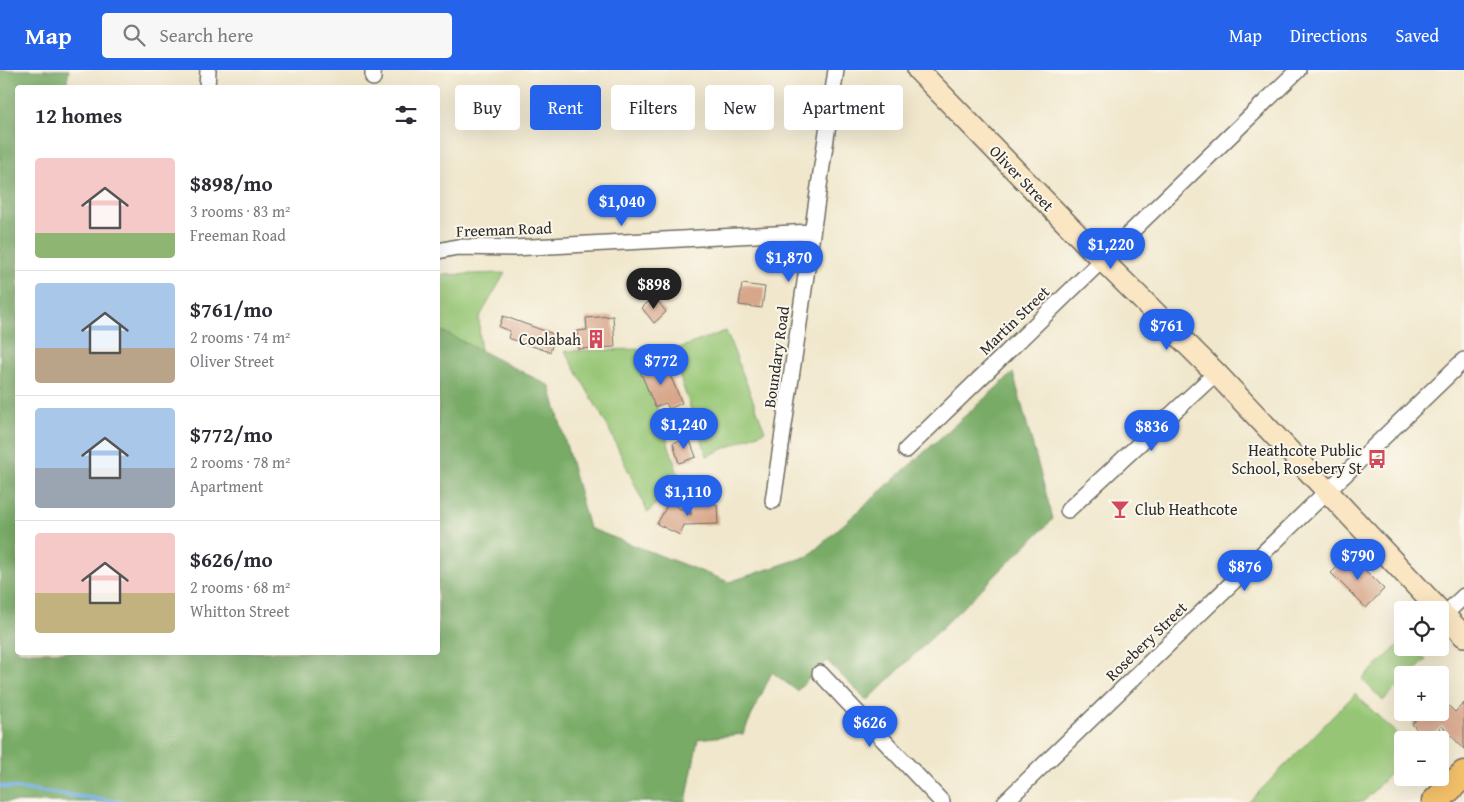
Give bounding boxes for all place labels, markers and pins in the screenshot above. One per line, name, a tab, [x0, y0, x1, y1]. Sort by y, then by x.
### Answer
pin: $1,040	[581, 184, 663, 227]
pin: $1,220	[1070, 228, 1152, 270]
pin: $1,870	[748, 240, 830, 283]
pin: $898	[624, 268, 684, 310]
pin: $761	[1137, 308, 1197, 351]
place label: Coolabah	[519, 327, 581, 351]
building icon: Coolabah	[585, 328, 607, 350]
pin: $772	[631, 344, 691, 386]
pin: $1,240	[643, 408, 725, 450]
pin: $836	[1122, 410, 1182, 452]
place label: Heathcote Public School, Rosebery St	[1232, 438, 1362, 480]
bus stop icon: Heathcote Public School, Rosebery St	[1366, 448, 1388, 470]
pin: $1,110	[647, 474, 729, 517]
place label: Club Heathcote	[1135, 497, 1237, 521]
bar icon: Club Heathcote	[1109, 498, 1131, 520]
pin: $790	[1328, 538, 1388, 581]
pin: $876	[1215, 550, 1275, 592]
pin: $626	[840, 706, 900, 748]

